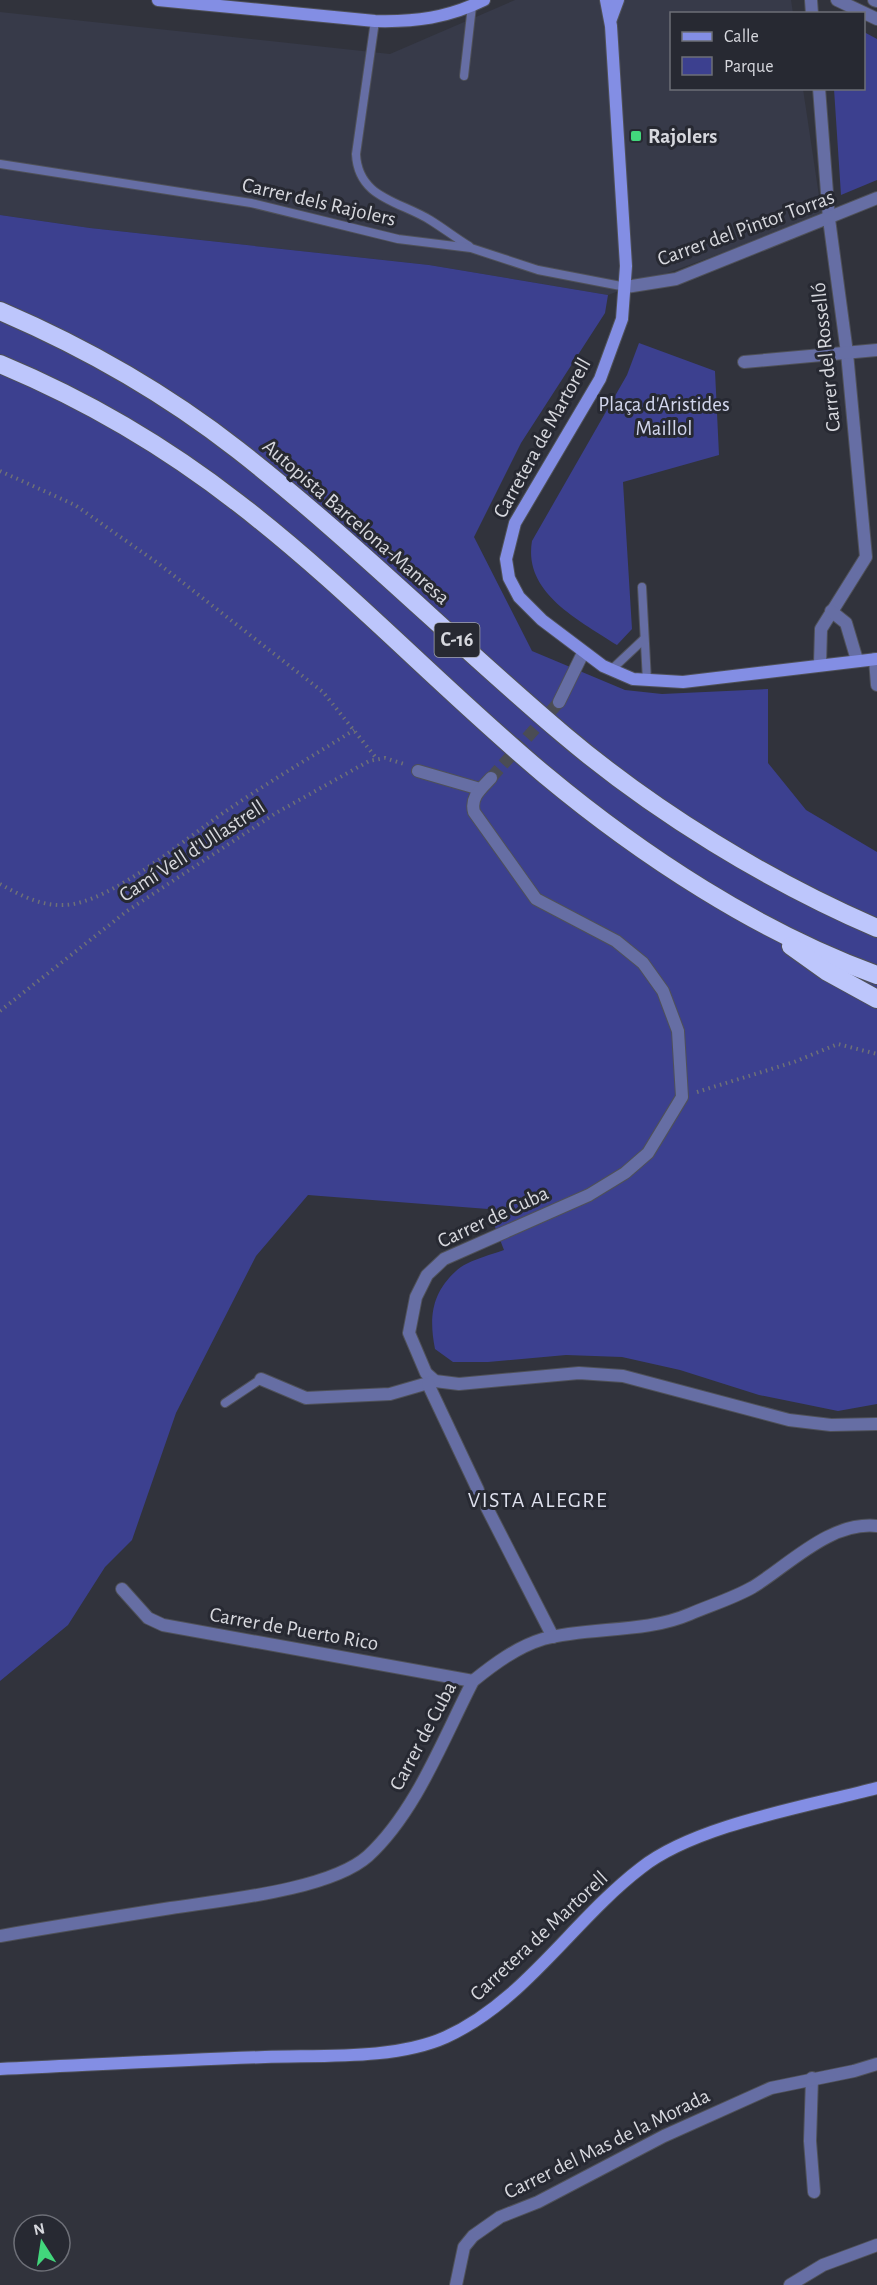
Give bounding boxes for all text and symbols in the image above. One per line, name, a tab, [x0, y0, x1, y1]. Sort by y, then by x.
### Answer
legend	[670, 12, 865, 90]
text: Calle	[724, 28, 759, 46]
text: Parque	[724, 58, 773, 76]
place label: Rajolers	[648, 126, 717, 147]
marker: Rajolers	[629, 129, 643, 143]
street label: Carrer dels Rajolers	[240, 174, 398, 230]
street label: Carrer del Pintor Torras	[655, 186, 837, 270]
street label: Carrer del Rosselló	[808, 281, 844, 433]
street label: Carretera de Martorell	[489, 354, 595, 522]
park label: Plaça d'Aristides Maillol	[598, 394, 730, 439]
street label: Autopista Barcelona-Manresa	[259, 435, 454, 609]
road number: C-16	[434, 623, 480, 657]
street label: Camí Vell d'Ullastrell	[115, 796, 269, 906]
street label: Carrer de Cuba	[434, 1182, 552, 1252]
district label: VISTA ALEGRE	[468, 1489, 608, 1511]
street label: Carrer de Puerto Rico	[208, 1604, 380, 1654]
street label: Carrer de Cuba	[386, 1678, 461, 1794]
street label: Carretera de Martorell	[466, 1867, 612, 2005]
street label: Carrer del Mas de la Morada	[501, 2085, 713, 2203]
north arrow	[12, 2213, 72, 2273]
text: N	[32, 2220, 46, 2238]

